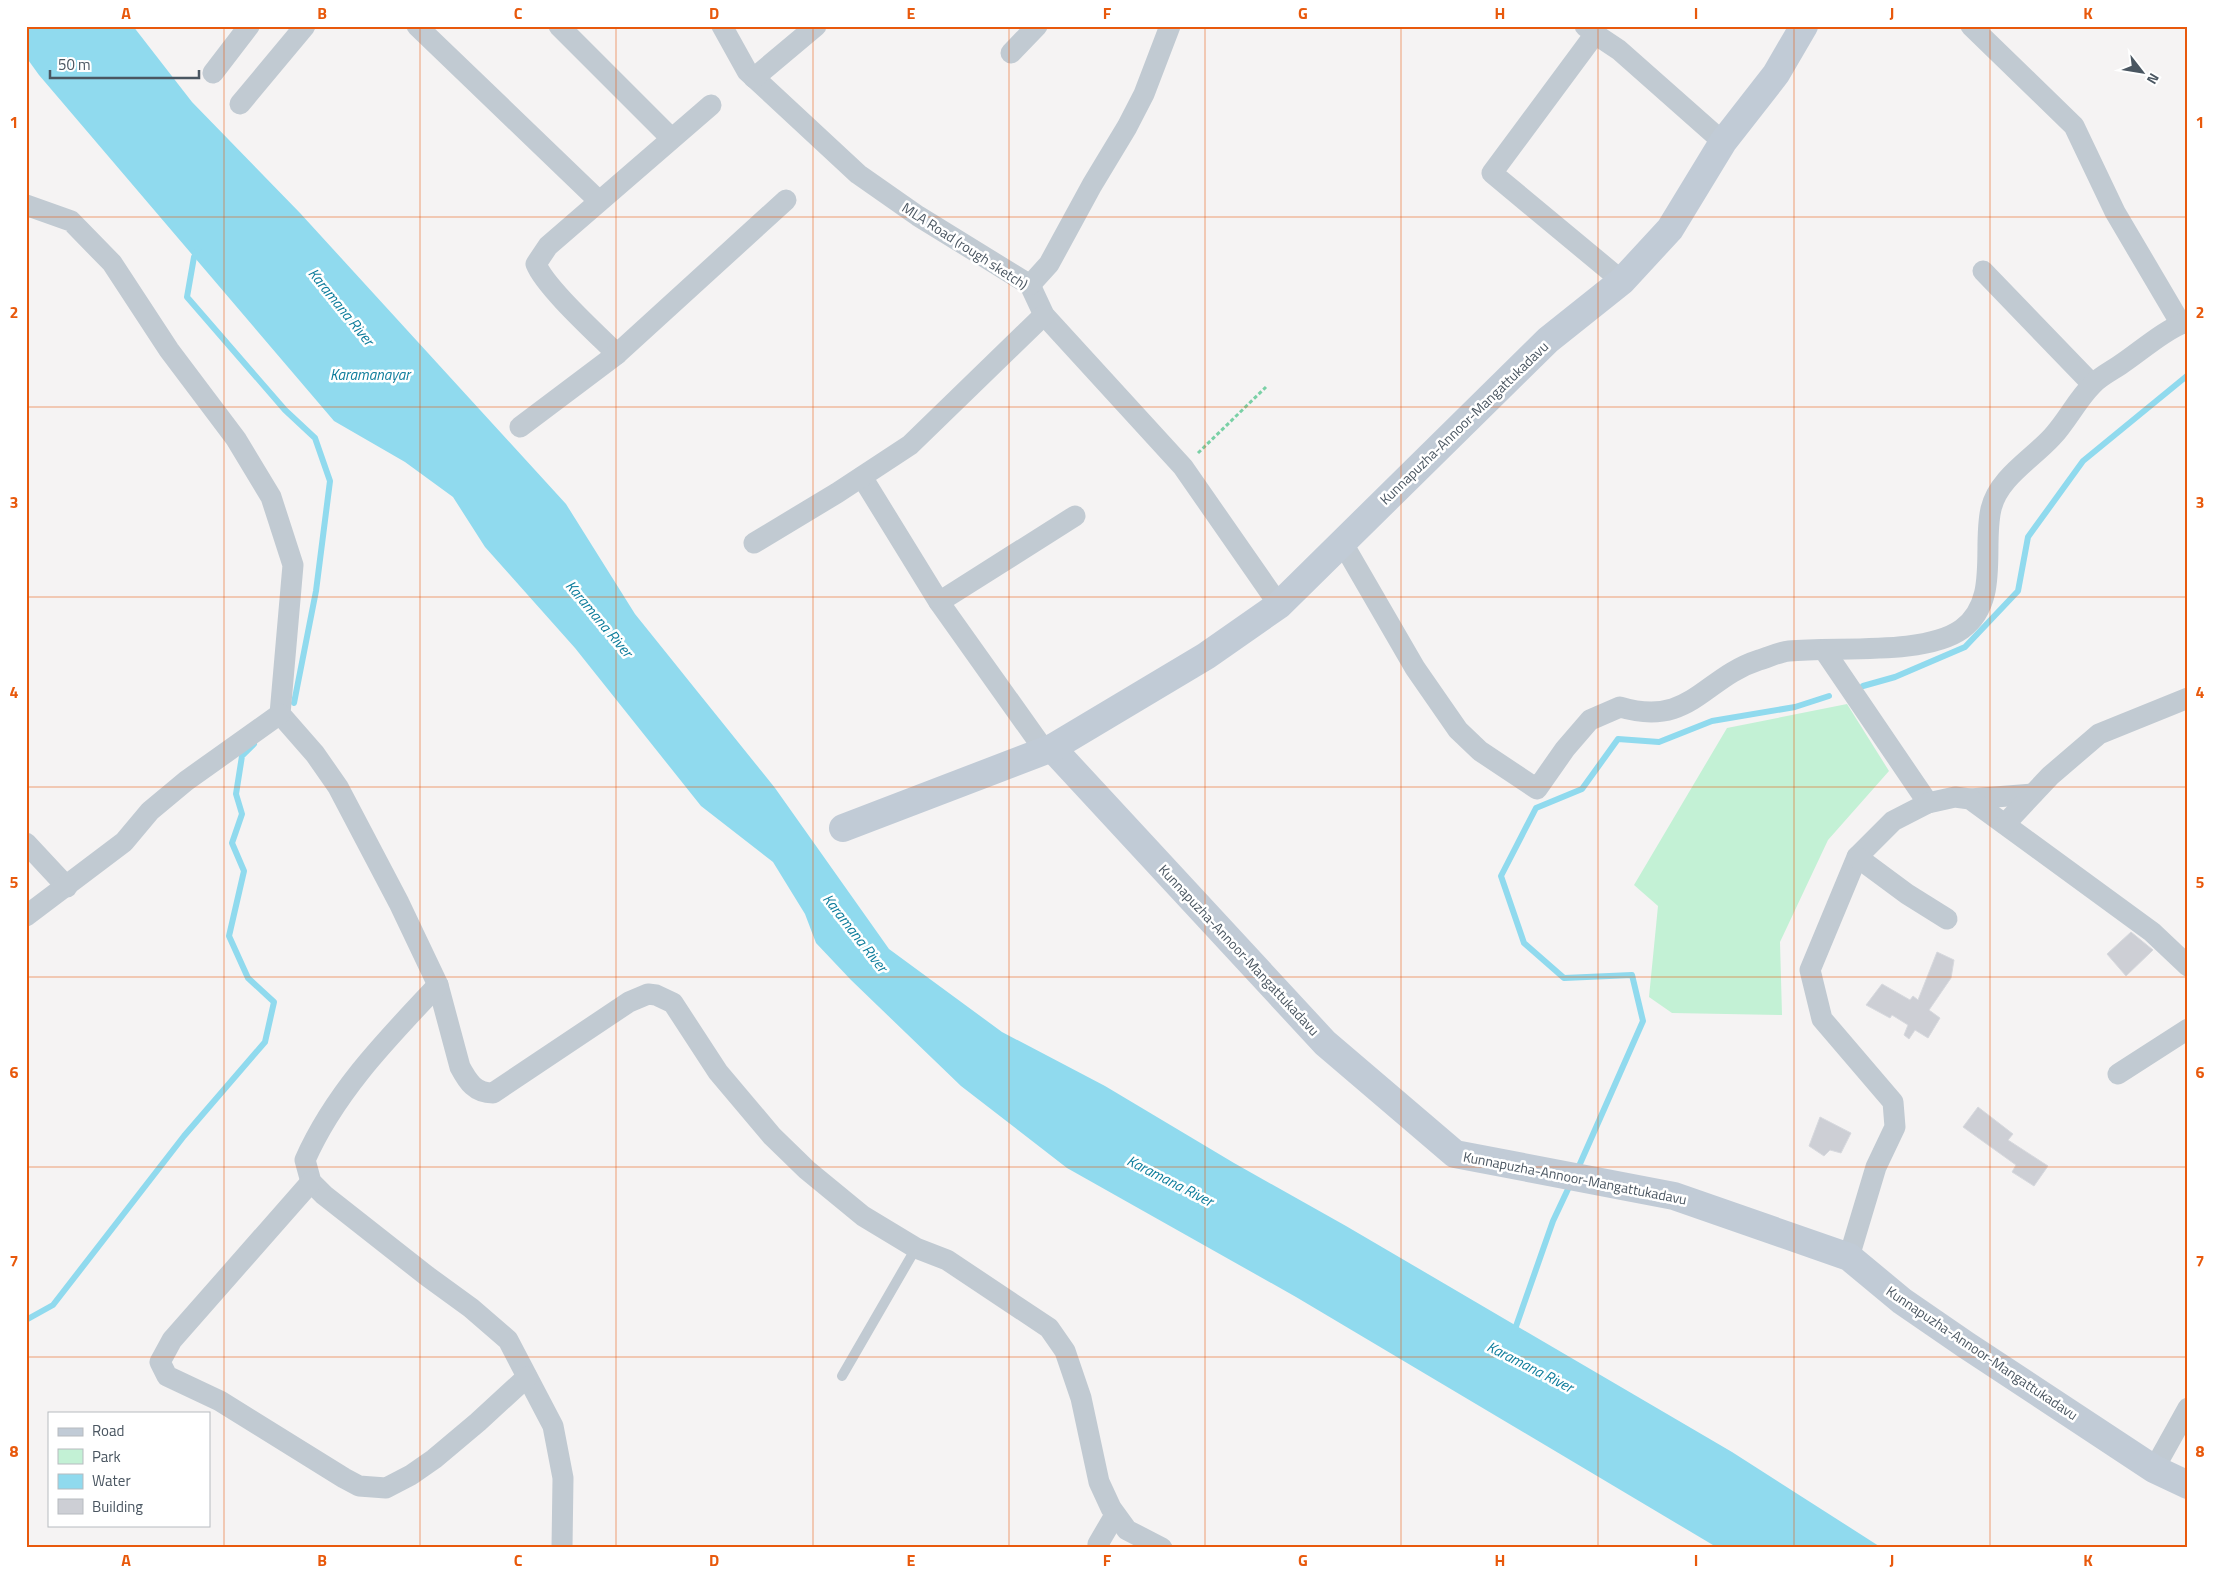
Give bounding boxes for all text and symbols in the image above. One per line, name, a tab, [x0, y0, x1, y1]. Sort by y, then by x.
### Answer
text: A	[121, 1, 131, 25]
text: B	[317, 1, 327, 25]
text: C	[514, 1, 523, 25]
text: D	[709, 1, 719, 25]
text: E	[907, 1, 916, 25]
text: F	[1103, 1, 1112, 25]
text: G	[1298, 1, 1308, 25]
text: H	[1495, 1, 1505, 25]
text: I	[1694, 1, 1698, 25]
text: J	[1890, 1, 1894, 25]
text: K	[2083, 1, 2093, 25]
scale bar	[50, 48, 199, 80]
north arrow	[2116, 48, 2166, 98]
text: 50 m	[58, 53, 91, 76]
text: N	[2142, 69, 2165, 89]
text: 1	[10, 110, 18, 134]
text: 1	[2196, 110, 2204, 134]
street label: MLA Road (rough sketch)	[898, 197, 1032, 294]
water label: Karamana River	[303, 263, 381, 352]
text: 2	[10, 300, 18, 324]
text: 2	[2196, 300, 2204, 324]
street label: Kunnapuzha-Annoor-Mangattukadavu	[1375, 336, 1553, 509]
water label: Karamanayar	[330, 363, 412, 386]
text: 3	[10, 490, 18, 514]
text: 3	[2196, 490, 2204, 514]
water label: Karamana River	[560, 575, 640, 664]
text: 4	[10, 680, 19, 704]
text: 4	[2196, 680, 2205, 704]
street label: Kunnapuzha-Annoor-Mangattukadavu	[1154, 859, 1325, 1040]
text: 5	[10, 870, 19, 894]
text: 5	[2196, 870, 2205, 894]
water label: Karamana River	[817, 888, 895, 979]
text: 6	[10, 1060, 19, 1084]
text: 6	[2196, 1060, 2205, 1084]
street label: Kunnapuzha-Annoor-Mangattukadavu	[1461, 1146, 1689, 1210]
water label: Karamana River	[1123, 1149, 1219, 1213]
text: 7	[10, 1249, 18, 1273]
text: 7	[2196, 1249, 2204, 1273]
street label: Kunnapuzha-Annoor-Mangattukadavu	[1882, 1280, 2082, 1425]
water label: Karamana River	[1483, 1335, 1579, 1399]
legend	[48, 1412, 210, 1526]
text: Road	[92, 1419, 124, 1442]
text: 8	[10, 1439, 19, 1463]
text: 8	[2196, 1439, 2205, 1463]
text: Park	[92, 1445, 121, 1468]
text: Water	[92, 1469, 131, 1492]
text: Building	[92, 1495, 143, 1518]
text: A	[121, 1548, 131, 1572]
text: B	[317, 1548, 327, 1572]
text: C	[514, 1548, 523, 1572]
text: D	[709, 1548, 719, 1572]
text: E	[907, 1548, 916, 1572]
text: F	[1103, 1548, 1112, 1572]
text: G	[1298, 1548, 1308, 1572]
text: H	[1495, 1548, 1505, 1572]
text: I	[1694, 1548, 1698, 1572]
text: J	[1890, 1548, 1894, 1572]
text: K	[2083, 1548, 2093, 1572]

